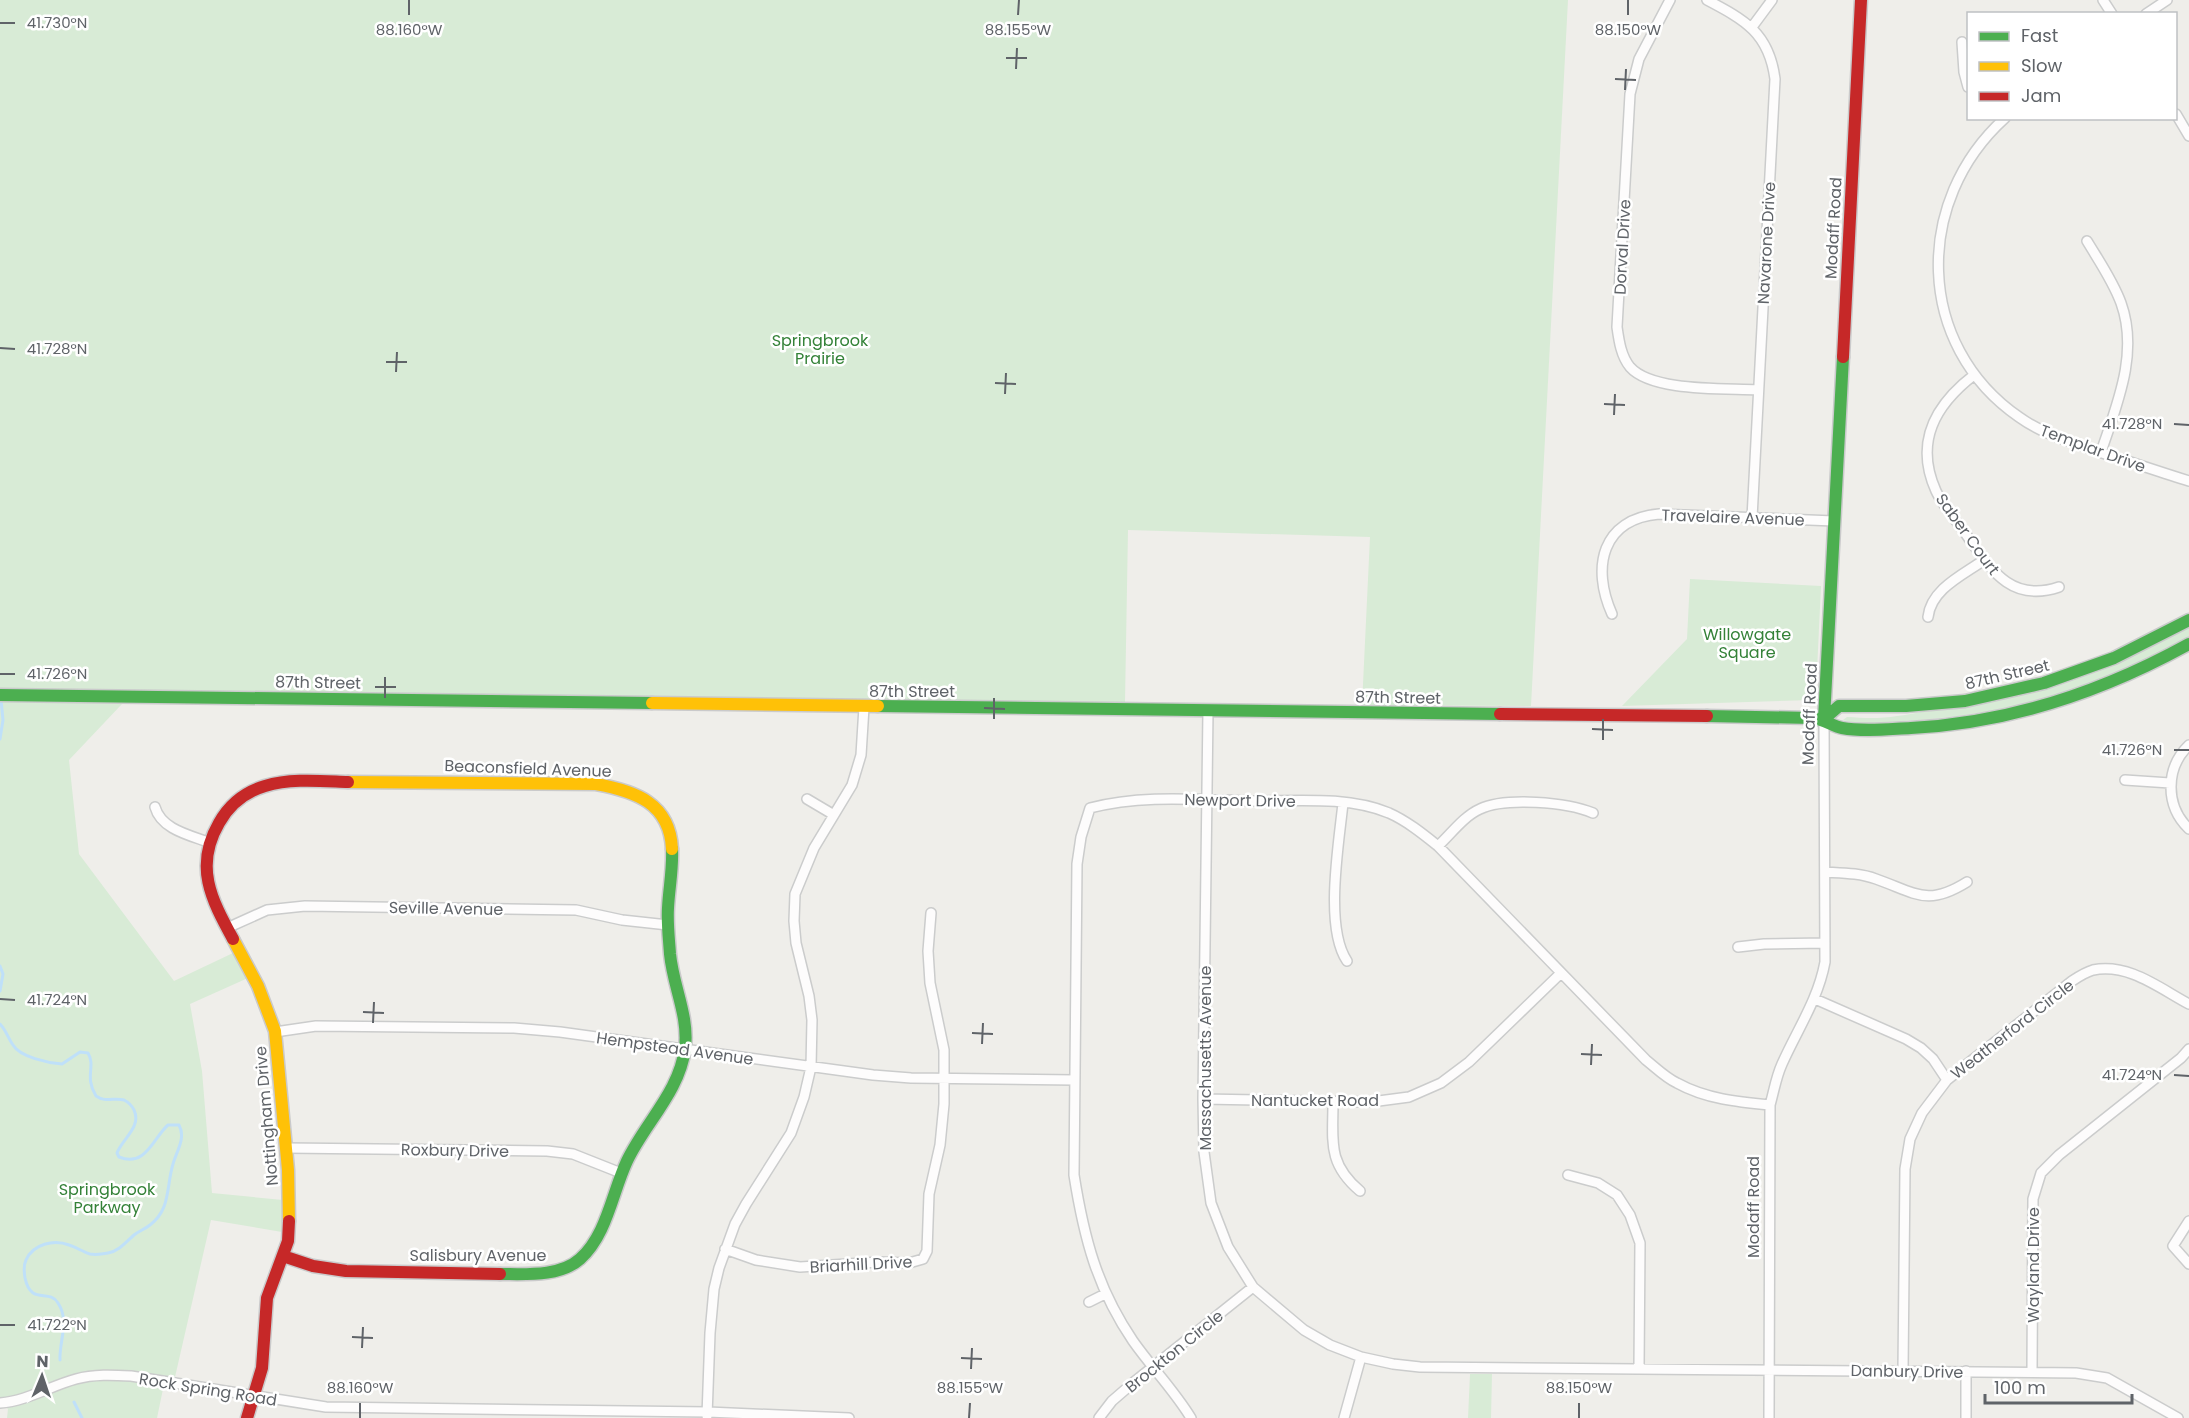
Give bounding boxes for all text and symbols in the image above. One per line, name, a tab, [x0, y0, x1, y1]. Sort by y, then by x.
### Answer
text: 41.730°N	[27, 12, 87, 33]
legend	[1967, 12, 2177, 120]
text: 88.160°W	[376, 19, 443, 40]
text: 88.155°W	[985, 19, 1052, 40]
text: 88.150°W	[1595, 19, 1662, 40]
text: Fast	[2021, 23, 2058, 48]
text: Slow	[2021, 53, 2063, 78]
text: Jam	[2021, 83, 2061, 108]
street label: Modaff Road	[1819, 176, 1848, 280]
street label: Navarone Drive	[1752, 181, 1781, 305]
street label: Dorval Drive	[1609, 199, 1636, 295]
park label: Springbrook Prairie	[772, 329, 869, 370]
text: 41.728°N	[27, 338, 87, 359]
text: 41.728°N	[2102, 413, 2162, 434]
street label: Templar Drive	[2037, 419, 2149, 478]
street label: Saber Court	[1930, 489, 2005, 580]
street label: Travelaire Avenue	[1661, 504, 1805, 531]
park label: Willowgate Square	[1703, 623, 1791, 664]
street label: 87th Street	[1963, 654, 2052, 695]
text: 41.726°N	[27, 663, 87, 684]
street label: Modaff Road	[1796, 663, 1823, 765]
street label: 87th Street	[275, 670, 361, 695]
street label: 87th Street	[869, 680, 955, 703]
street label: 87th Street	[1355, 685, 1441, 710]
text: 41.726°N	[2102, 739, 2162, 760]
street label: Beaconsfield Avenue	[444, 754, 612, 783]
street label: Newport Drive	[1184, 788, 1296, 813]
street label: Seville Avenue	[389, 896, 503, 921]
street label: Massachusetts Avenue	[1194, 965, 1217, 1150]
street label: Weatherford Circle	[1946, 974, 2079, 1085]
text: 41.724°N	[27, 989, 87, 1010]
street label: Hempstead Avenue	[595, 1026, 755, 1071]
street label: Nottingham Drive	[249, 1045, 284, 1187]
text: 41.724°N	[2102, 1064, 2162, 1085]
street label: Nantucket Road	[1251, 1089, 1379, 1112]
street label: Roxbury Drive	[401, 1138, 509, 1163]
street label: Modaff Road	[1742, 1156, 1765, 1258]
park label: Springbrook Parkway	[59, 1178, 156, 1219]
street label: Wayland Drive	[2022, 1207, 2045, 1323]
street label: Salisbury Avenue	[410, 1244, 546, 1267]
street label: Briarhill Drive	[809, 1250, 913, 1279]
street label: Brockton Circle	[1120, 1305, 1228, 1398]
text: 41.722°N	[27, 1314, 87, 1335]
north arrow	[12, 1346, 72, 1406]
text: N	[36, 1350, 49, 1373]
street label: Danbury Drive	[1850, 1359, 1964, 1384]
street label: Rock Spring Road	[137, 1367, 278, 1412]
scale bar	[1985, 1367, 2132, 1405]
text: 100 m	[1994, 1375, 2046, 1400]
text: 88.160°W	[327, 1377, 394, 1398]
text: 88.155°W	[937, 1377, 1004, 1398]
text: 88.150°W	[1546, 1377, 1613, 1398]

